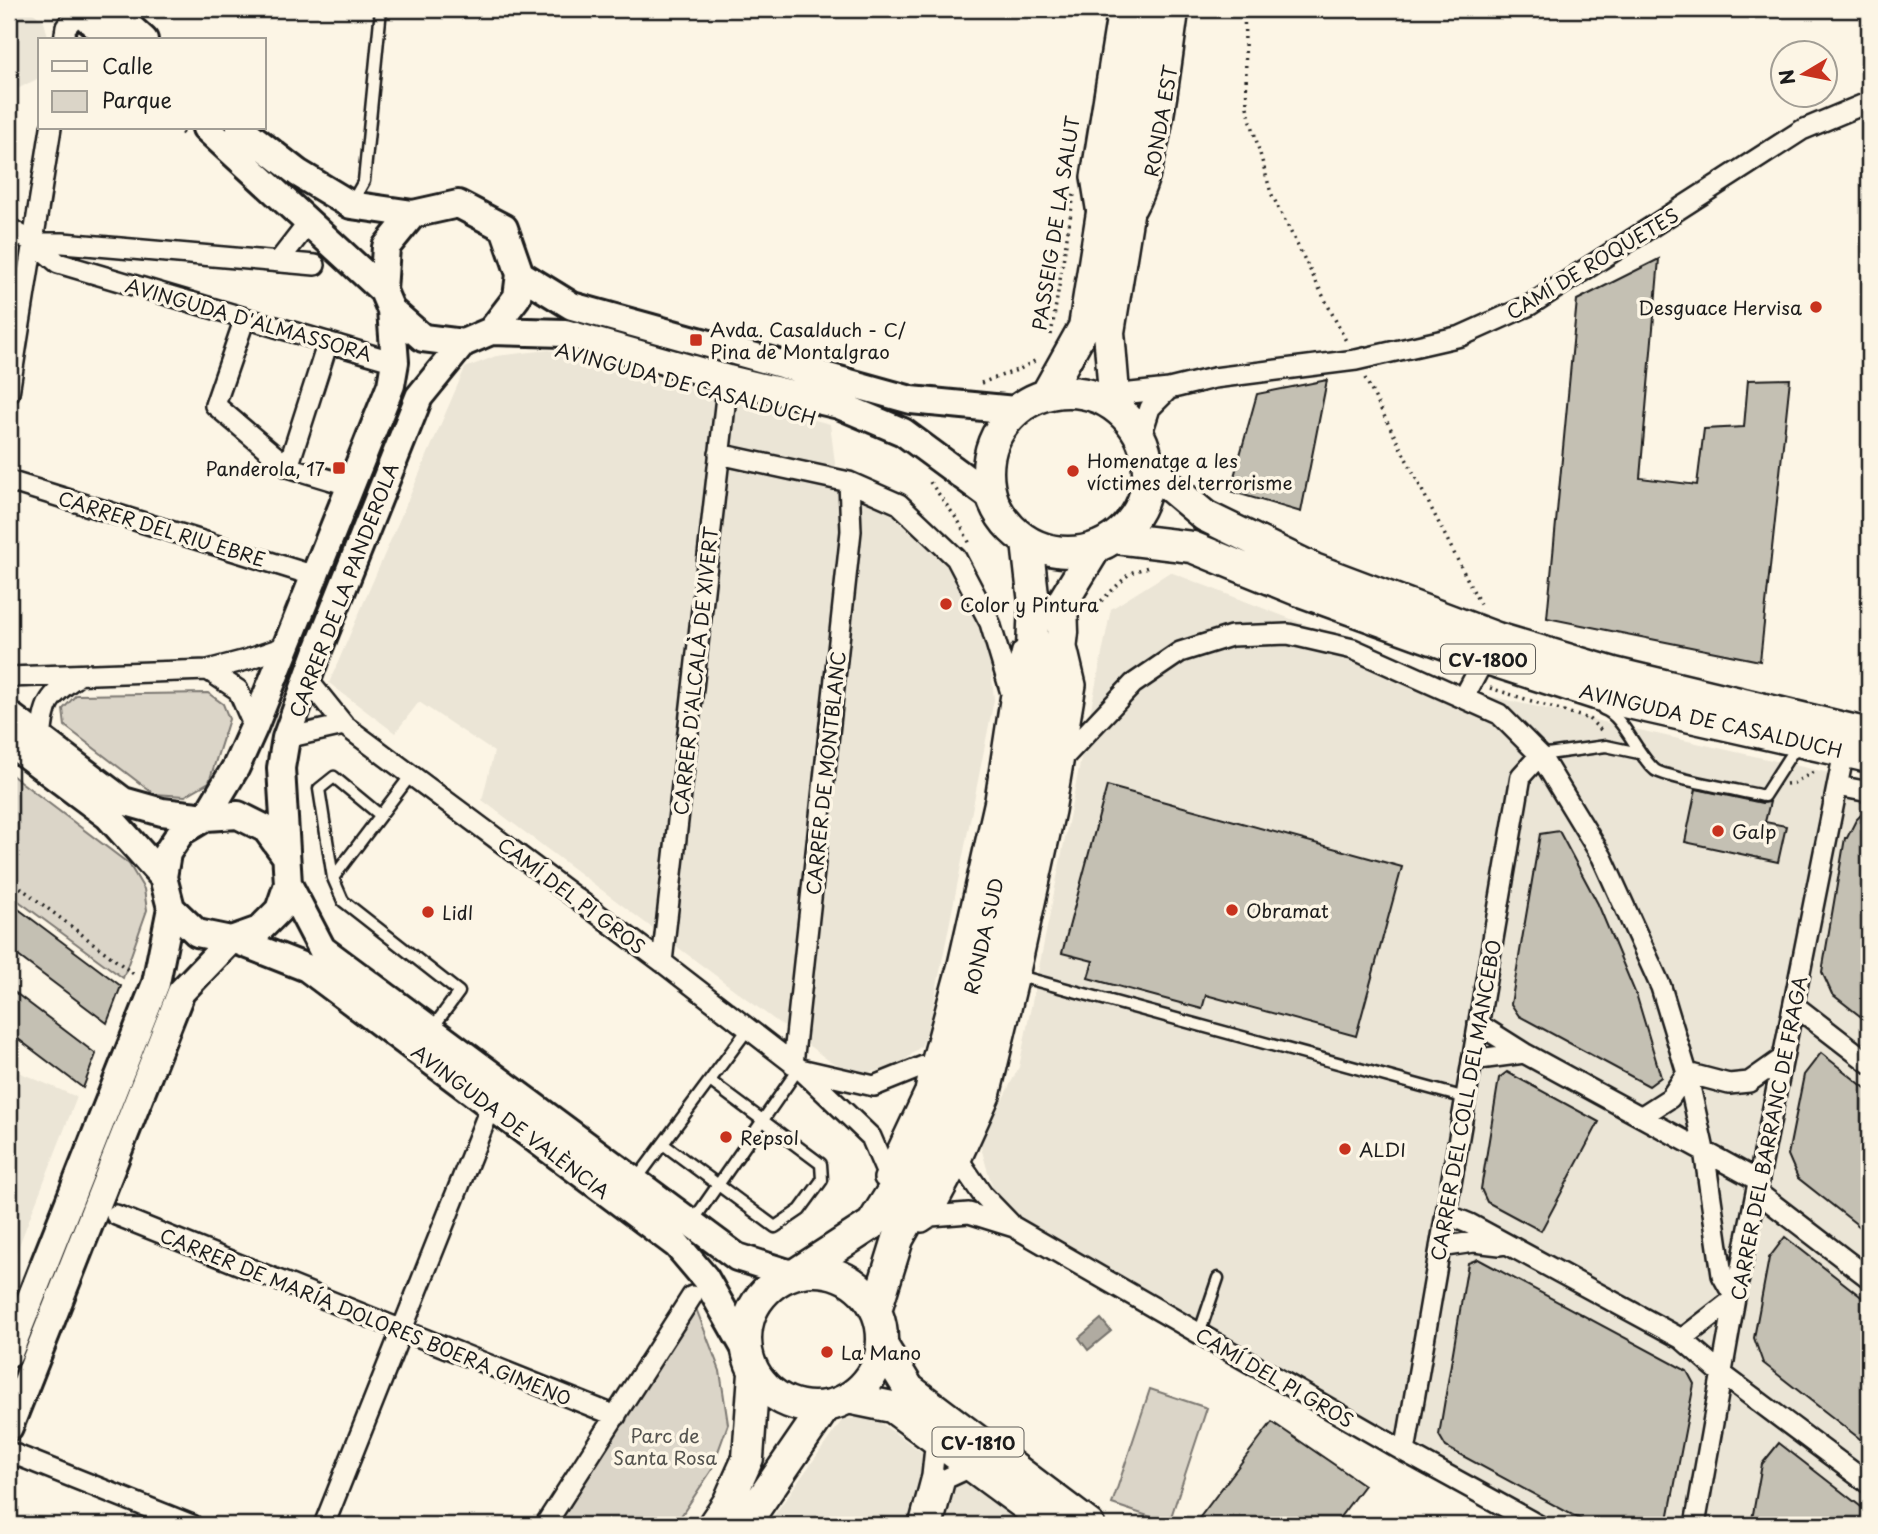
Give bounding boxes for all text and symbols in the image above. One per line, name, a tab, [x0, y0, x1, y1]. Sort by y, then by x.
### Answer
legend	[38, 38, 266, 130]
north arrow	[1770, 38, 1840, 108]
text: Calle	[102, 49, 153, 81]
street label: RONDA EST	[1136, 63, 1184, 179]
text: N	[1771, 67, 1801, 87]
text: Parque	[102, 83, 172, 115]
street label: PASSEIG DE LA SALUT	[1024, 113, 1086, 332]
street label: CAMÍ DE ROQUETES	[1501, 200, 1683, 326]
street label: AVINGUDA D'ALMASSORA	[122, 270, 376, 368]
place label: Desguace Hervisa	[1638, 293, 1802, 321]
marker: Desguace Hervisa	[1808, 299, 1824, 315]
place label: Avda. Casalduch - C/ Pina de Montalgrao	[710, 315, 906, 365]
marker: Avda. Casalduch - C/ Pina de Montalgrao	[688, 332, 704, 348]
street label: AVINGUDA DE CASALDUCH	[552, 335, 820, 431]
place label: Homenatge a les víctimes del terrorisme	[1087, 446, 1292, 496]
place label: Panderola, 17	[205, 454, 325, 482]
street label: CARRER DE LA PANDEROLA	[282, 459, 405, 721]
marker: Panderola, 17	[331, 460, 347, 476]
marker: Homenatge a les víctimes del terrorisme	[1065, 463, 1081, 479]
street label: CARRER DEL RIU EBRE	[55, 483, 269, 573]
street label: CARRER D'ALCALÀ DE XIVERT	[666, 525, 724, 817]
place label: Color y Pintura	[960, 590, 1099, 618]
marker: Color y Pintura	[938, 596, 954, 612]
road number: CV-1800	[1441, 644, 1535, 674]
street label: CARRER DE MONTBLANC	[798, 650, 852, 896]
street label: AVINGUDA DE CASALDUCH	[1577, 676, 1845, 764]
place label: Galp	[1732, 817, 1777, 845]
marker: Galp	[1710, 823, 1726, 839]
street label: CAMÍ DEL PI GROS	[492, 830, 652, 960]
street label: RONDA SUD	[956, 875, 1010, 997]
place label: Obramat	[1246, 896, 1329, 924]
place label: Lidl	[442, 898, 473, 926]
marker: Obramat	[1224, 902, 1240, 918]
marker: Lidl	[420, 904, 436, 920]
street label: CARRER DEL COLL DEL MANCEBO	[1423, 937, 1507, 1263]
street label: CARRER DEL BARRANC DE FRAGA	[1723, 973, 1813, 1303]
street label: AVINGUDA DE VALÈNCIA	[406, 1037, 616, 1205]
place label: Repsol	[740, 1123, 799, 1151]
marker: Repsol	[718, 1129, 734, 1145]
place label: ALDI	[1359, 1135, 1406, 1163]
marker: ALDI	[1337, 1141, 1353, 1157]
street label: CARRER DE MARÍA DOLORES BOERA GIMENO	[156, 1220, 576, 1412]
street label: CAMÍ DEL PI GROS	[1191, 1320, 1359, 1434]
place label: La Mano	[841, 1338, 921, 1366]
marker: La Mano	[819, 1344, 835, 1360]
park label: Parc de Santa Rosa	[613, 1421, 717, 1471]
road number: CV-1810	[932, 1428, 1024, 1456]

